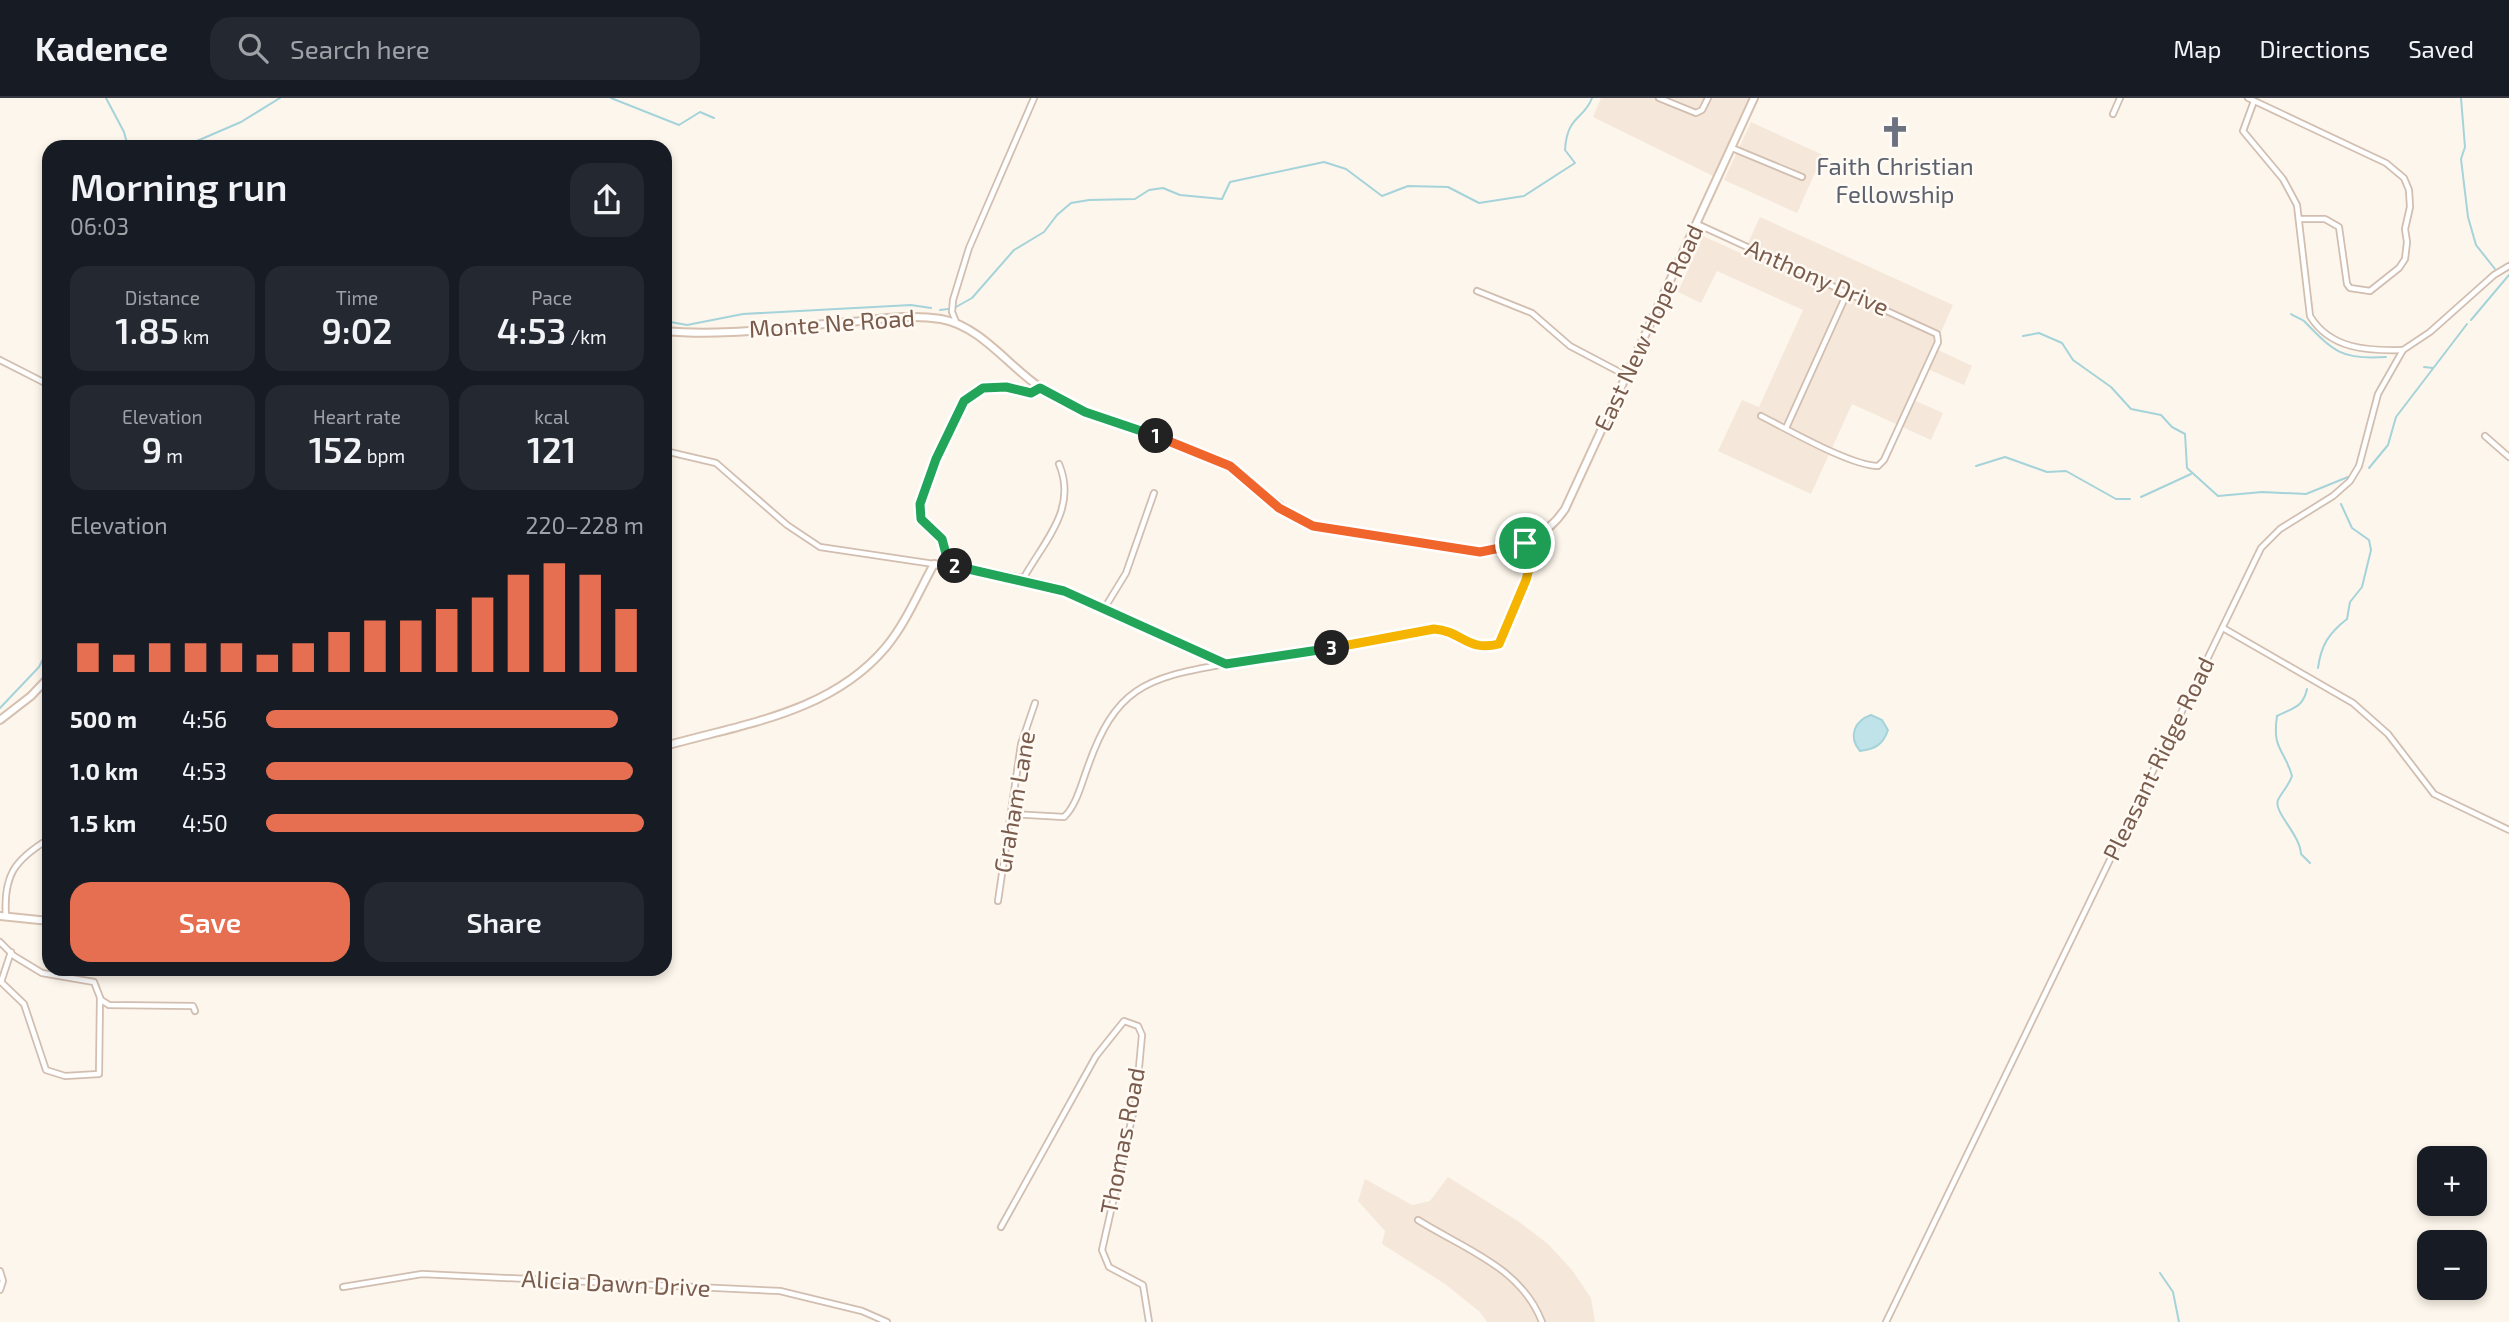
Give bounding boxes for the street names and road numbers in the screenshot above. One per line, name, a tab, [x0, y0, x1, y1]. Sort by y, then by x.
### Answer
street label: East New Hope Road	[1587, 219, 1708, 435]
street label: Anthony Drive	[1741, 232, 1894, 321]
street label: Monte Ne Road	[748, 302, 916, 343]
street label: Pleasant Ridge Road	[2096, 652, 2219, 865]
street label: Graham Lane	[987, 728, 1040, 875]
street label: Thomas Road	[1093, 1065, 1150, 1216]
street label: Alicia Dawn Drive	[521, 1263, 711, 1302]

